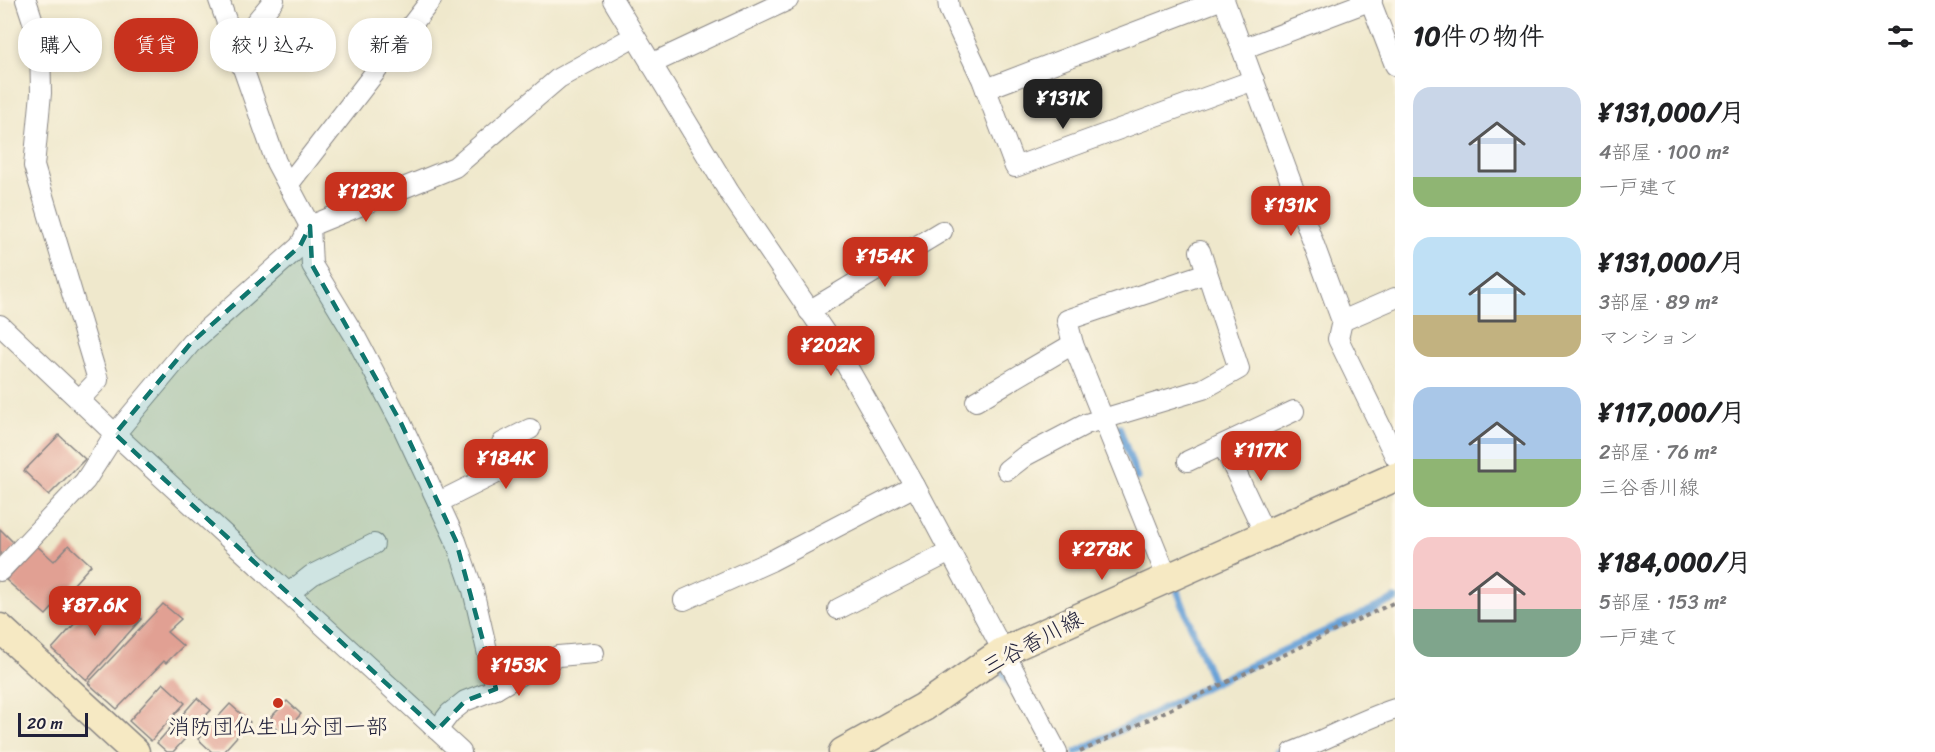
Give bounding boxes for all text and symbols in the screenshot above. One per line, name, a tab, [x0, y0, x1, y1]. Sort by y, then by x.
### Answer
text: 10件の物件	[1413, 13, 1545, 59]
chip: 購入	[18, 18, 102, 72]
chip: 賃貸	[114, 18, 198, 72]
chip: 絞り込み	[210, 18, 336, 72]
chip: 新着	[348, 18, 432, 72]
icon: filters	[1884, 20, 1917, 53]
pin: ¥131K	[1021, 79, 1105, 130]
text: ¥131K	[1037, 81, 1089, 116]
text: ¥131,000/月	[1599, 89, 1745, 135]
icon: home	[1461, 111, 1533, 183]
text: 4部屋 · 100 m²	[1599, 135, 1730, 170]
text: 一戸建て	[1599, 170, 1679, 205]
pin: ¥123K	[324, 172, 408, 223]
text: ¥123K	[339, 174, 393, 209]
pin: ¥131K	[1249, 186, 1333, 237]
text: ¥131K	[1265, 188, 1317, 223]
pin: ¥154K	[843, 237, 927, 288]
text: ¥154K	[857, 239, 913, 274]
text: ¥131,000/月	[1599, 239, 1745, 285]
icon: home	[1461, 261, 1533, 333]
text: 3部屋 · 89 m²	[1599, 285, 1719, 320]
text: マンション	[1599, 320, 1698, 355]
pin: ¥202K	[789, 326, 873, 377]
text: ¥202K	[802, 328, 860, 363]
text: ¥117,000/月	[1599, 389, 1746, 435]
icon: home	[1461, 411, 1533, 483]
pin: ¥117K	[1219, 431, 1303, 482]
text: ¥117K	[1235, 433, 1287, 468]
text: 2部屋 · 76 m²	[1599, 435, 1718, 470]
pin: ¥184K	[464, 439, 548, 490]
text: ¥184K	[478, 441, 534, 476]
text: 三谷香川線	[1599, 470, 1699, 505]
pin: ¥278K	[1060, 530, 1144, 581]
text: ¥278K	[1073, 532, 1131, 567]
text: ¥184,000/月	[1599, 539, 1752, 585]
icon: home	[1461, 561, 1533, 633]
text: 5部屋 · 153 m²	[1599, 585, 1727, 620]
pin: ¥87.6K	[46, 586, 144, 637]
text: ¥87.6K	[63, 588, 127, 623]
street label: 三谷香川線	[975, 599, 1090, 685]
text: 一戸建て	[1599, 620, 1679, 655]
pin: ¥153K	[477, 646, 561, 697]
text: ¥153K	[491, 648, 547, 683]
marker: 消防団仏生山分団一部	[271, 696, 285, 710]
place label: 消防団仏生山分団一部	[168, 707, 388, 746]
text: 20 m	[27, 709, 63, 738]
scale bar	[18, 710, 88, 738]

